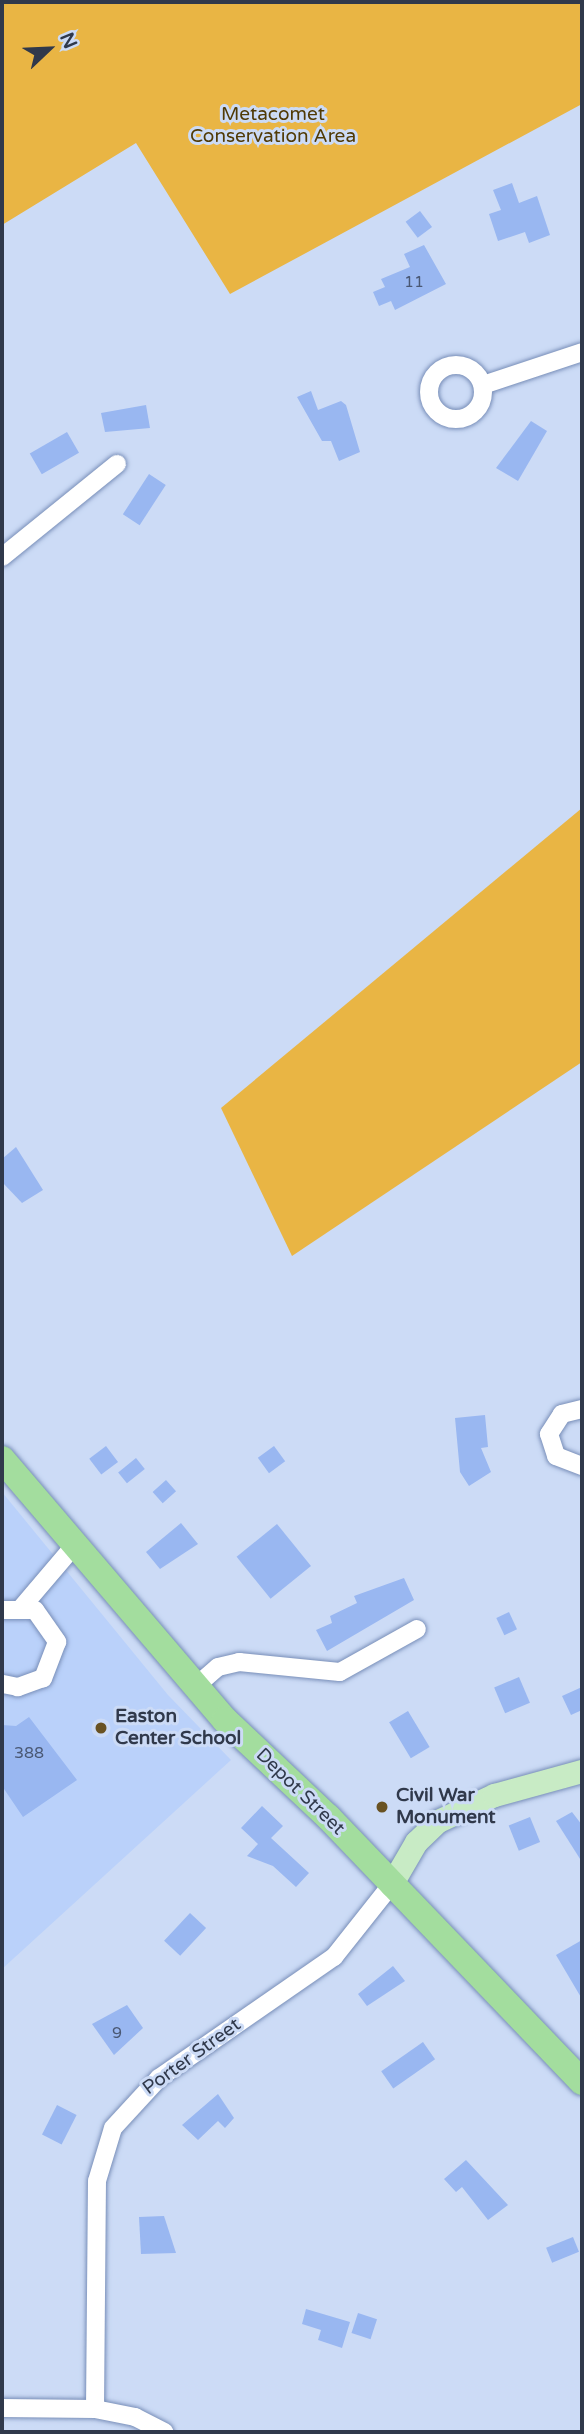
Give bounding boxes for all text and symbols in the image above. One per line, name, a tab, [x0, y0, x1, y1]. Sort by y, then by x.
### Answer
north arrow	[14, 14, 84, 84]
text: N	[55, 29, 81, 52]
park label: Metacomet Conservation Area	[190, 104, 356, 148]
house number: 11	[404, 272, 424, 292]
place label: Easton Center School	[115, 1706, 241, 1750]
marker: Easton Center School	[93, 1720, 109, 1736]
house number: 388	[14, 1743, 44, 1763]
street label: Depot Street	[251, 1744, 349, 1840]
place label: Civil War Monument	[396, 1785, 496, 1829]
marker: Civil War Monument	[374, 1799, 390, 1815]
street label: Porter Street	[138, 2014, 246, 2100]
house number: 9	[112, 2023, 122, 2043]

